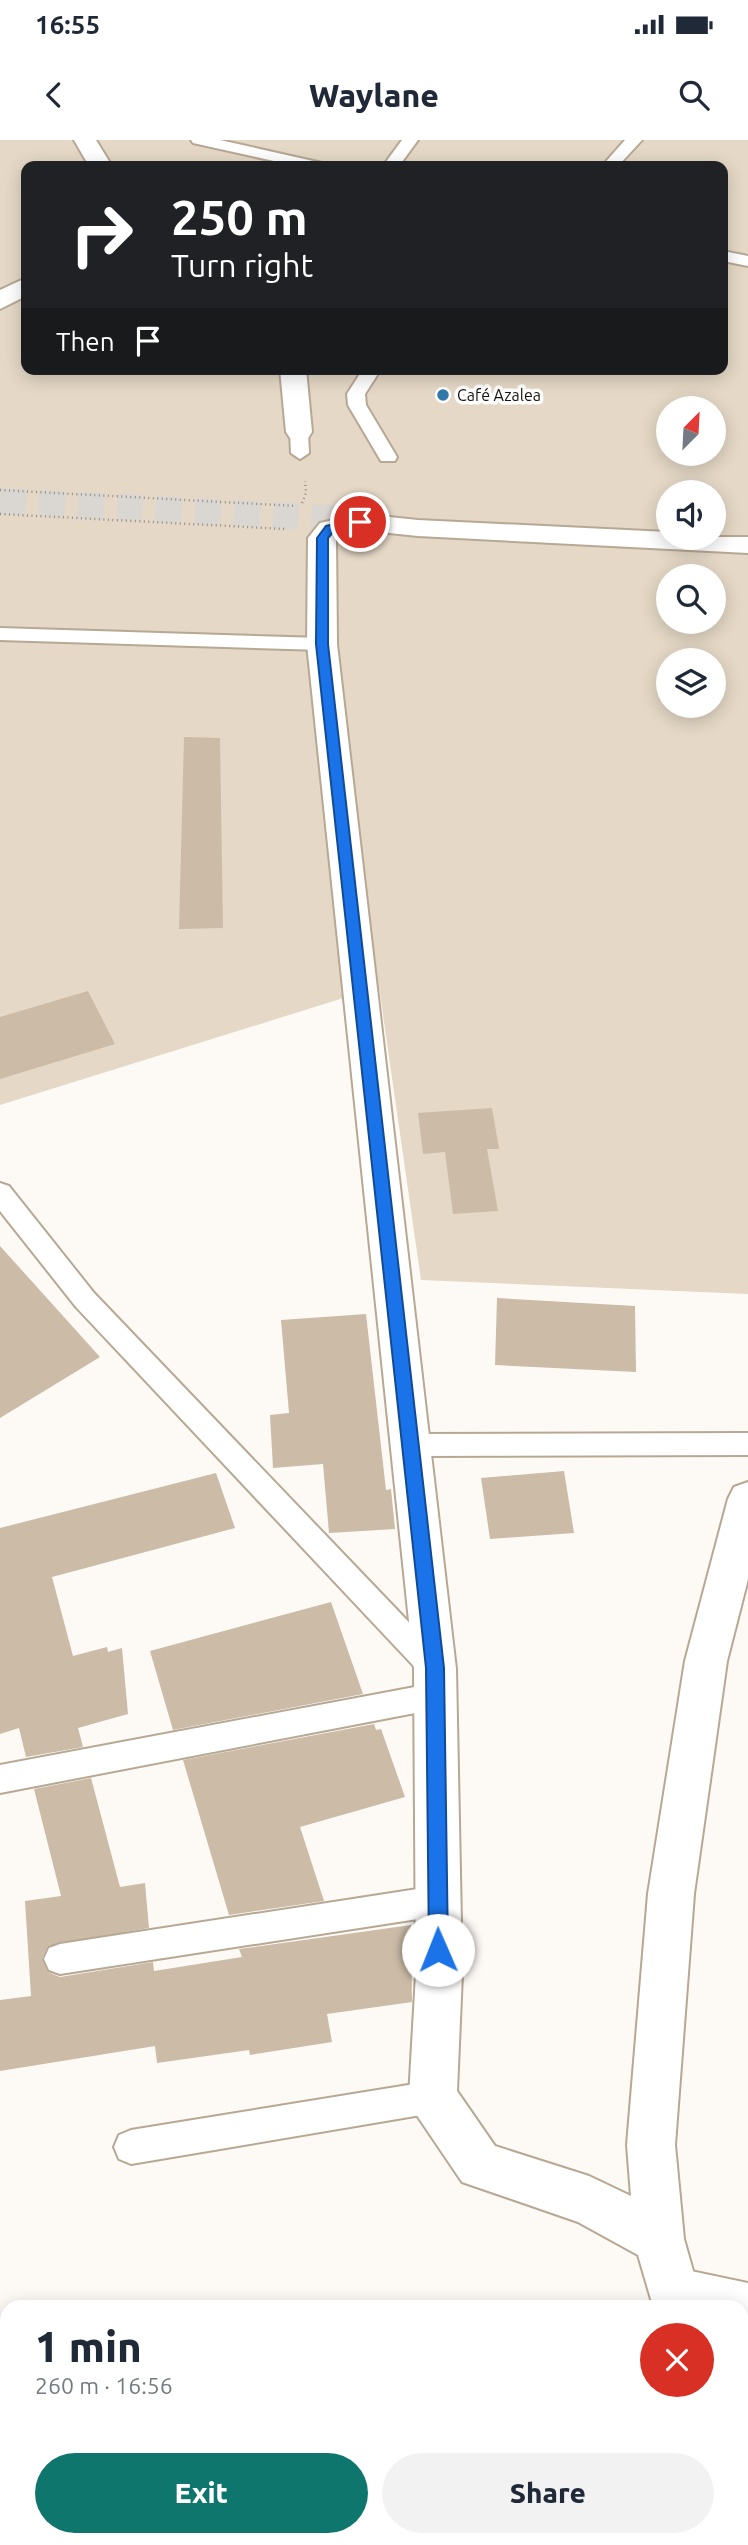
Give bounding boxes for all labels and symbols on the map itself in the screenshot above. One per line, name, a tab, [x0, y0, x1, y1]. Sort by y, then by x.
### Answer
place label: Café Azalea	[457, 386, 541, 404]
marker: Café Azalea	[435, 387, 451, 403]
north arrow	[656, 396, 726, 466]
pin	[330, 492, 390, 552]
position arrow	[401, 1913, 475, 1987]

